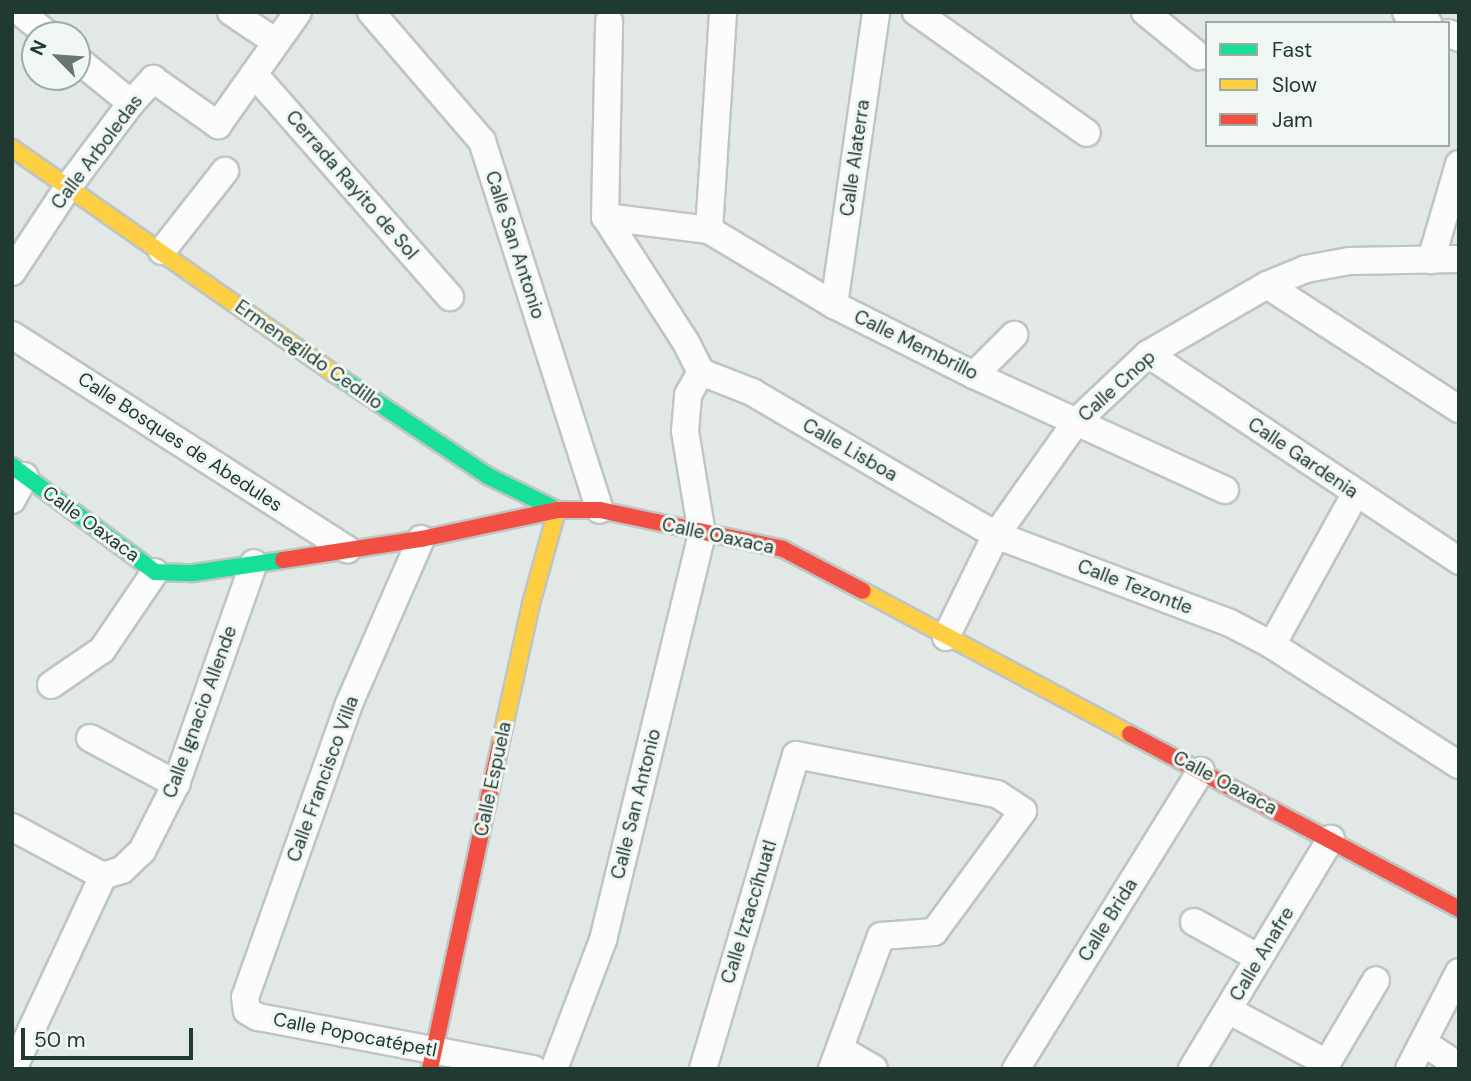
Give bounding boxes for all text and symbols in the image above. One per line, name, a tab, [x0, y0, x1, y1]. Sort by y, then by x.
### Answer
north arrow	[21, 21, 91, 91]
legend	[1205, 21, 1450, 147]
text: N	[24, 36, 53, 59]
text: Fast	[1272, 36, 1312, 64]
text: Slow	[1272, 71, 1317, 99]
street label: Calle Arboledas	[46, 90, 148, 214]
street label: Calle Alaterra	[836, 98, 874, 218]
street label: Cerrada Rayito de Sol	[281, 106, 423, 264]
text: Jam	[1272, 106, 1313, 134]
street label: Calle San Antonio	[480, 168, 550, 322]
street label: Ermenegildo Cedillo	[231, 295, 387, 415]
street label: Calle Membrillo	[850, 305, 982, 385]
street label: Calle Cnop	[1074, 345, 1160, 427]
street label: Calle Bosques de Abedules	[74, 367, 286, 517]
street label: Calle Gardenia	[1243, 413, 1363, 503]
street label: Calle Lisboa	[798, 414, 902, 486]
street label: Calle Oaxaca	[38, 481, 144, 567]
street label: Calle Oaxaca	[660, 513, 776, 559]
street label: Calle Tezontle	[1074, 555, 1196, 619]
street label: Calle Ignacio Allende	[158, 623, 242, 801]
street label: Calle Francisco Villa	[282, 693, 364, 865]
street label: Calle Espuela	[470, 720, 516, 838]
street label: Calle San Antonio	[606, 726, 666, 882]
street label: Calle Oaxaca	[1169, 746, 1281, 820]
street label: Calle Iztaccíhuatl	[716, 838, 782, 986]
street label: Calle Brida	[1074, 874, 1142, 966]
street label: Calle Anafre	[1225, 903, 1299, 1005]
street label: Calle Popocatépetl	[271, 1008, 439, 1062]
scale bar	[24, 1014, 196, 1058]
text: 50 m	[34, 1026, 85, 1054]

